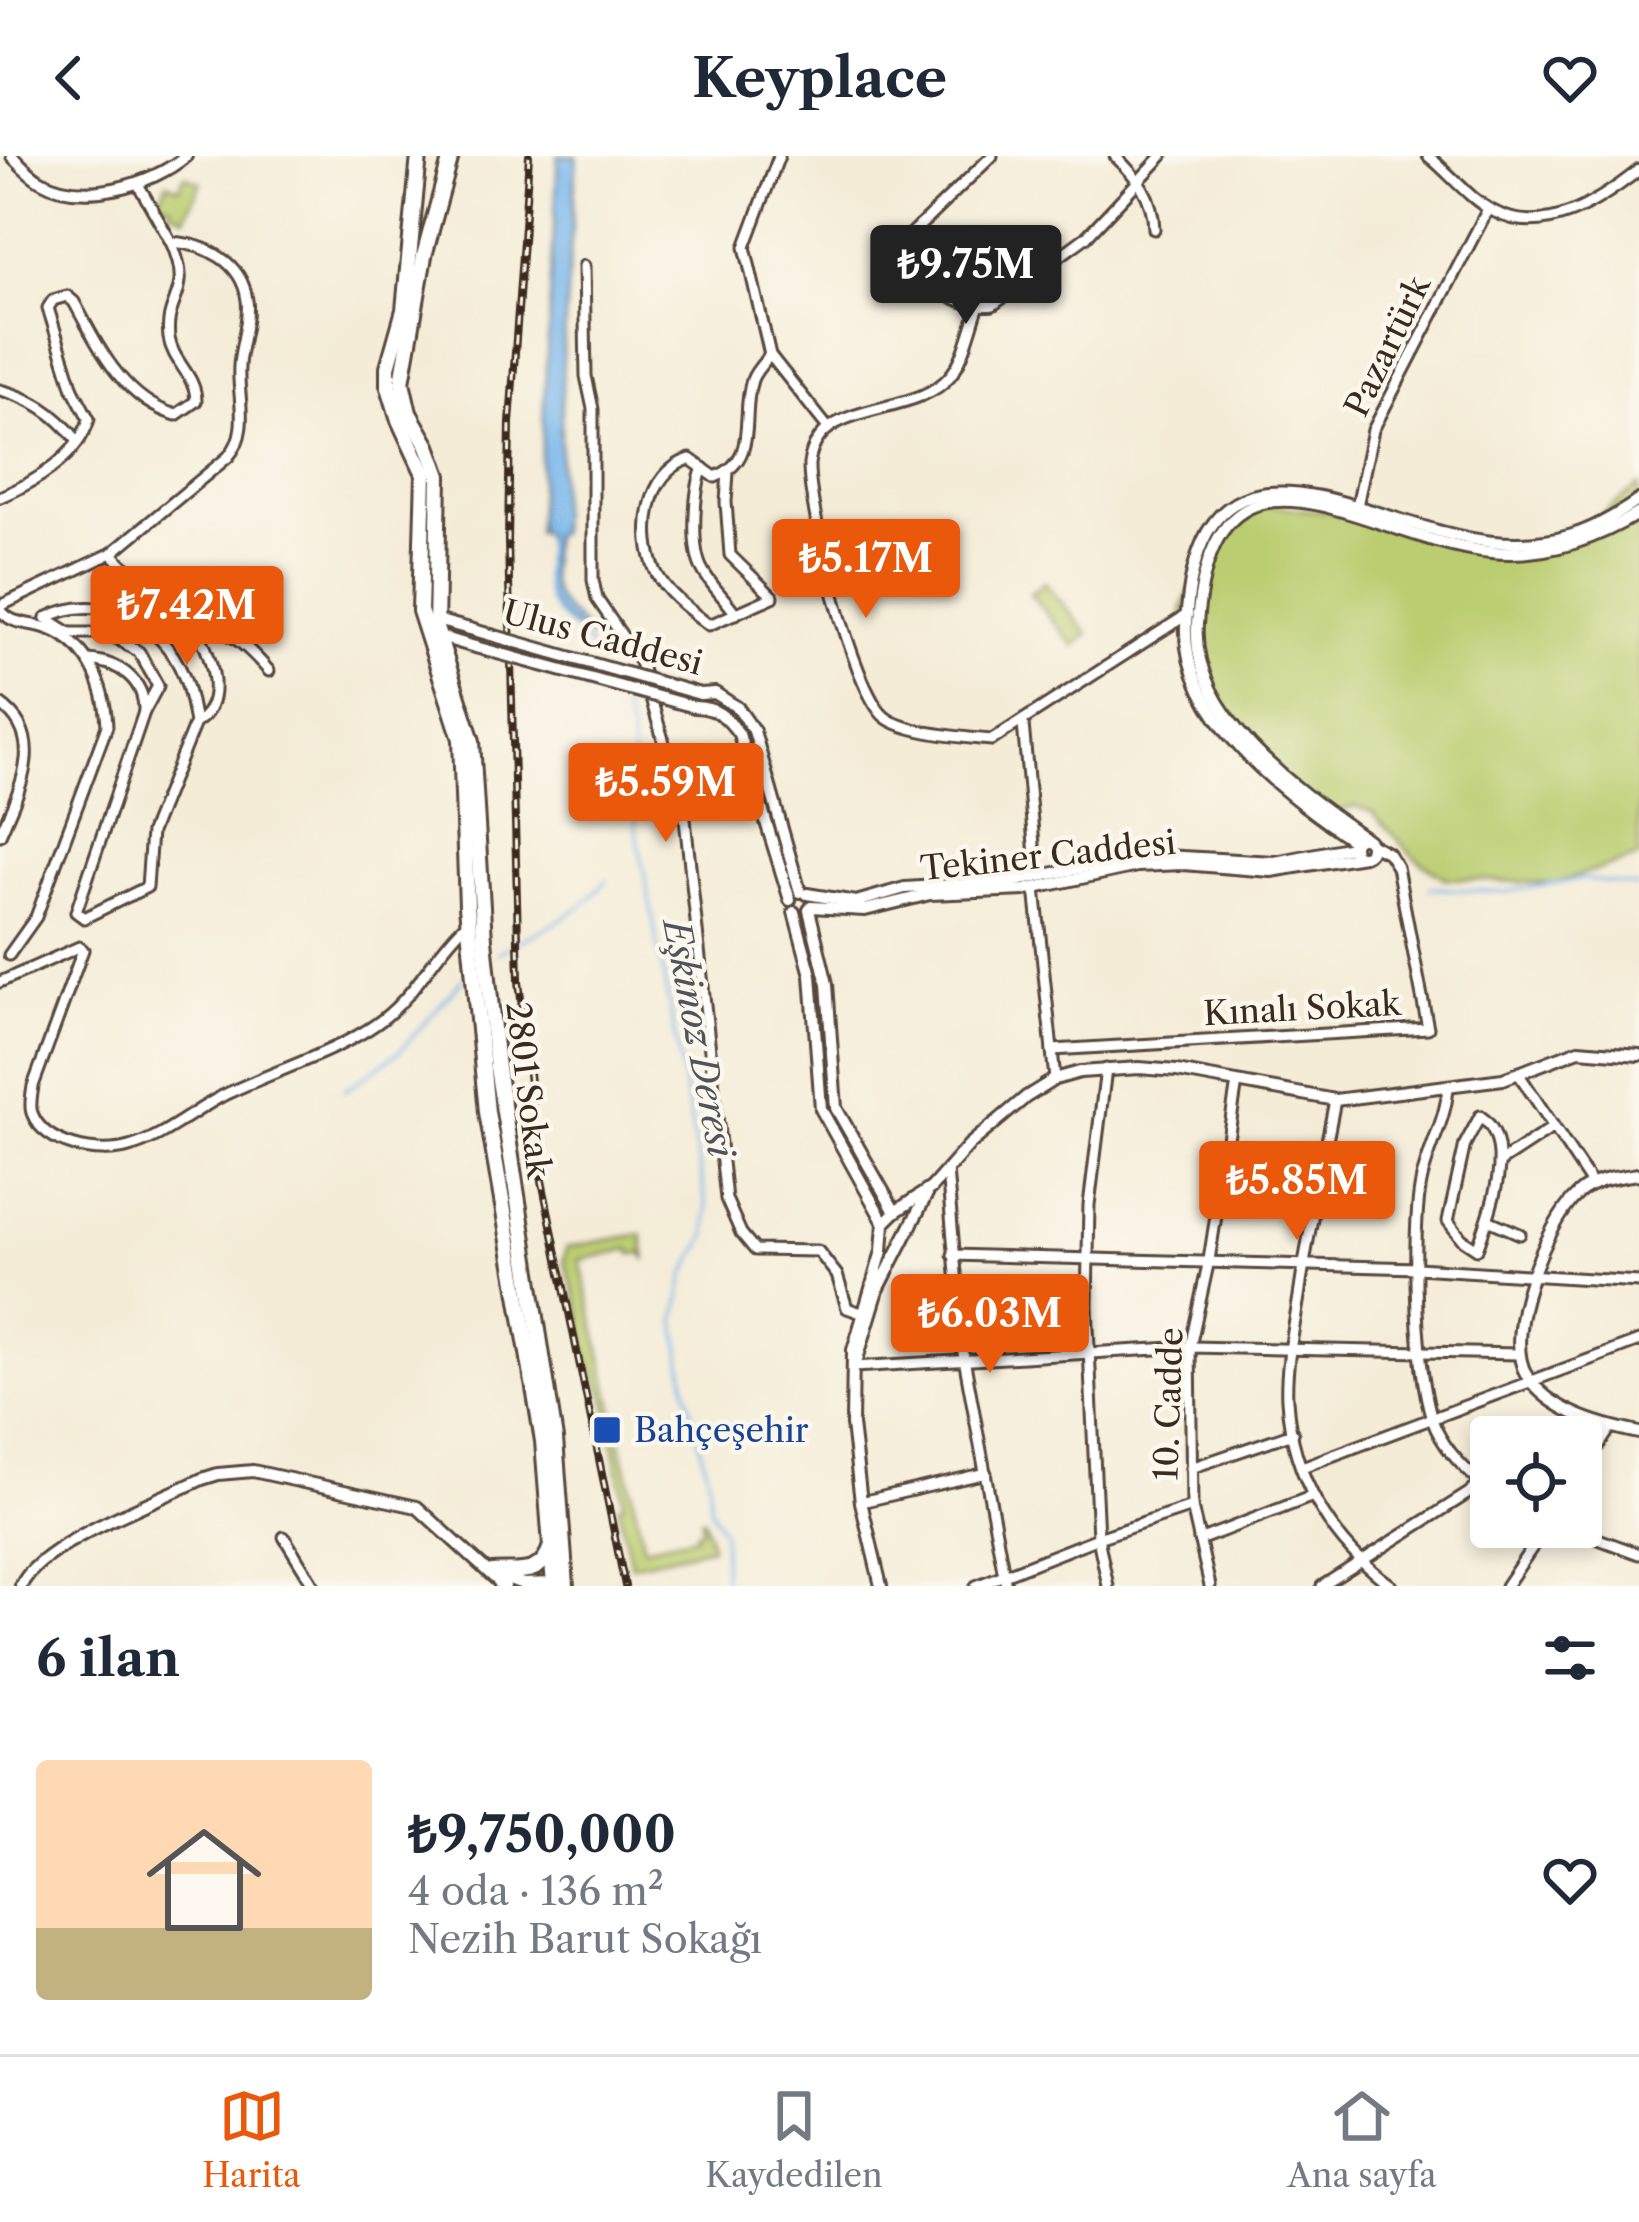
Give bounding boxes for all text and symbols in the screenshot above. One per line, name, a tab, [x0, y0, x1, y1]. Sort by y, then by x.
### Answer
icon: back	[36, 45, 102, 111]
text: Keyplace	[692, 45, 947, 111]
icon: heart	[1537, 45, 1603, 111]
pin: ₺9.75M	[868, 225, 1064, 327]
text: ₺9.75M	[897, 240, 1035, 288]
street label: Pazartürk	[1336, 267, 1440, 423]
pin: ₺5.17M	[768, 519, 964, 621]
text: ₺5.17M	[799, 534, 933, 582]
pin: ₺7.42M	[89, 566, 285, 668]
text: ₺7.42M	[118, 581, 256, 629]
street label: Ulus Caddesi	[499, 591, 707, 684]
pin: ₺5.59M	[568, 743, 764, 845]
text: ₺5.59M	[596, 758, 736, 806]
street label: Tekiner Caddesi	[918, 822, 1178, 889]
water label: Eşkinoz Deresi	[654, 912, 744, 1162]
street label: Kınalı Sokak	[1202, 983, 1404, 1034]
street label: 2801 Sokak	[497, 1000, 560, 1182]
pin: ₺5.85M	[1199, 1141, 1395, 1243]
text: ₺5.85M	[1226, 1156, 1368, 1204]
pin: ₺6.03M	[892, 1274, 1088, 1376]
text: ₺6.03M	[918, 1289, 1062, 1337]
street label: 10. Cadde	[1145, 1327, 1192, 1481]
place label: Bahçeşehir	[634, 1410, 809, 1451]
marker: Bahçeşehir	[591, 1414, 623, 1446]
map controls	[1470, 1416, 1602, 1548]
button: locate	[1470, 1416, 1602, 1548]
icon: filters	[1537, 1625, 1603, 1691]
text: 6 ilan	[36, 1627, 180, 1689]
text: ₺9,750,000	[408, 1803, 676, 1865]
icon: home	[132, 1808, 276, 1952]
icon: heart	[1537, 1847, 1603, 1913]
text: 4 oda · 136 m²	[408, 1867, 664, 1915]
text: Nezih Barut Sokağı	[408, 1915, 762, 1963]
tab: Harita	[202, 2083, 301, 2196]
tab: Kaydedilen	[705, 2083, 883, 2196]
tab: Ana sayfa	[1287, 2083, 1437, 2196]

